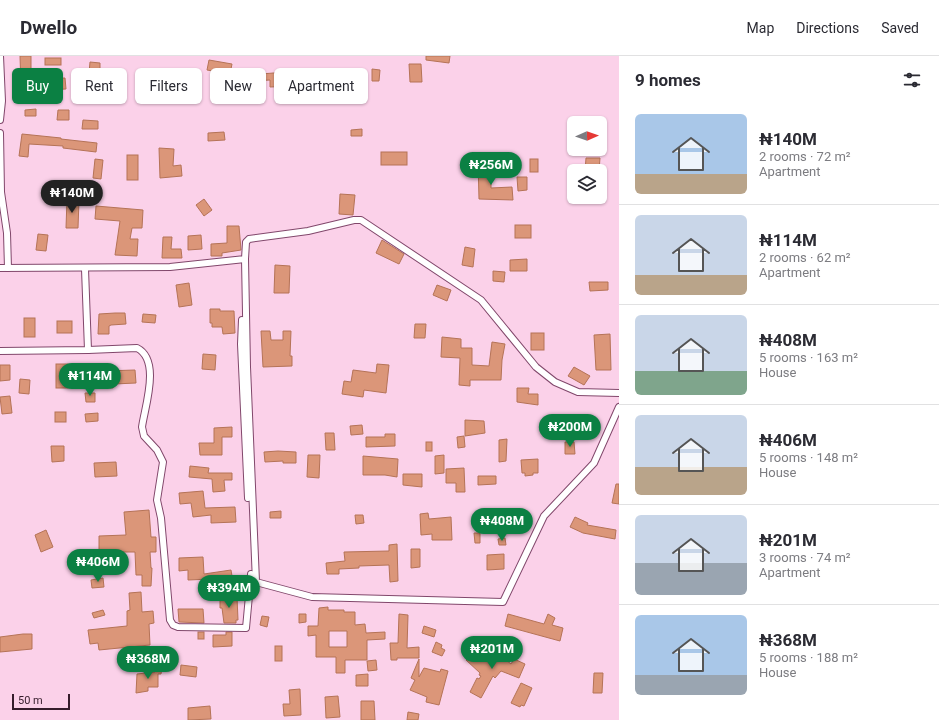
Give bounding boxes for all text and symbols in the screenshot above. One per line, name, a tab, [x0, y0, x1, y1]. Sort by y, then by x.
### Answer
text: Dwello	[20, 16, 77, 39]
text: Map	[747, 20, 774, 36]
text: Directions	[796, 20, 859, 36]
text: Saved	[881, 20, 919, 36]
chip: Buy	[12, 68, 63, 104]
chip: Rent	[71, 68, 127, 104]
chip: Filters	[135, 68, 202, 104]
chip: New	[210, 68, 266, 104]
chip: Apartment	[274, 68, 368, 104]
icon: filters	[901, 69, 923, 91]
text: 9 homes	[635, 70, 701, 90]
north arrow	[567, 116, 607, 156]
map controls	[567, 116, 607, 204]
text: ₦140M	[759, 129, 817, 149]
icon: home	[667, 130, 715, 178]
text: 2 rooms · 72 m²	[759, 149, 851, 164]
pin: ₦256M	[463, 152, 519, 186]
text: ₦256M	[469, 157, 513, 172]
button: layers	[567, 164, 607, 204]
text: Apartment	[759, 164, 821, 179]
pin: ₦140M	[44, 180, 100, 214]
text: ₦140M	[50, 185, 94, 200]
text: ₦114M	[759, 230, 817, 250]
icon: home	[667, 231, 715, 279]
text: 2 rooms · 62 m²	[759, 250, 851, 265]
text: Apartment	[759, 265, 821, 280]
text: ₦408M	[759, 330, 817, 350]
icon: home	[667, 331, 715, 379]
text: 5 rooms · 163 m²	[759, 350, 858, 365]
pin: ₦114M	[62, 363, 118, 397]
text: House	[759, 365, 796, 380]
text: ₦114M	[68, 368, 112, 383]
pin: ₦200M	[542, 414, 598, 448]
text: ₦200M	[548, 419, 592, 434]
text: ₦406M	[759, 430, 817, 450]
icon: home	[667, 431, 715, 479]
text: 5 rooms · 148 m²	[759, 450, 858, 465]
text: House	[759, 465, 796, 480]
pin: ₦408M	[474, 508, 530, 542]
text: ₦408M	[480, 513, 524, 528]
text: ₦201M	[759, 530, 817, 550]
icon: home	[667, 531, 715, 579]
pin: ₦406M	[70, 549, 126, 583]
text: 3 rooms · 74 m²	[759, 550, 851, 565]
text: ₦406M	[76, 554, 120, 569]
text: Apartment	[759, 565, 821, 580]
pin: ₦394M	[201, 575, 257, 609]
text: ₦394M	[207, 580, 251, 595]
text: ₦368M	[759, 630, 817, 650]
icon: home	[667, 631, 715, 679]
pin: ₦201M	[464, 636, 520, 670]
text: ₦201M	[470, 641, 514, 656]
pin: ₦368M	[120, 646, 176, 680]
text: 5 rooms · 188 m²	[759, 650, 858, 665]
text: ₦368M	[126, 651, 170, 666]
text: House	[759, 665, 796, 680]
scale bar	[12, 692, 70, 711]
text: 50 m	[18, 694, 43, 707]

